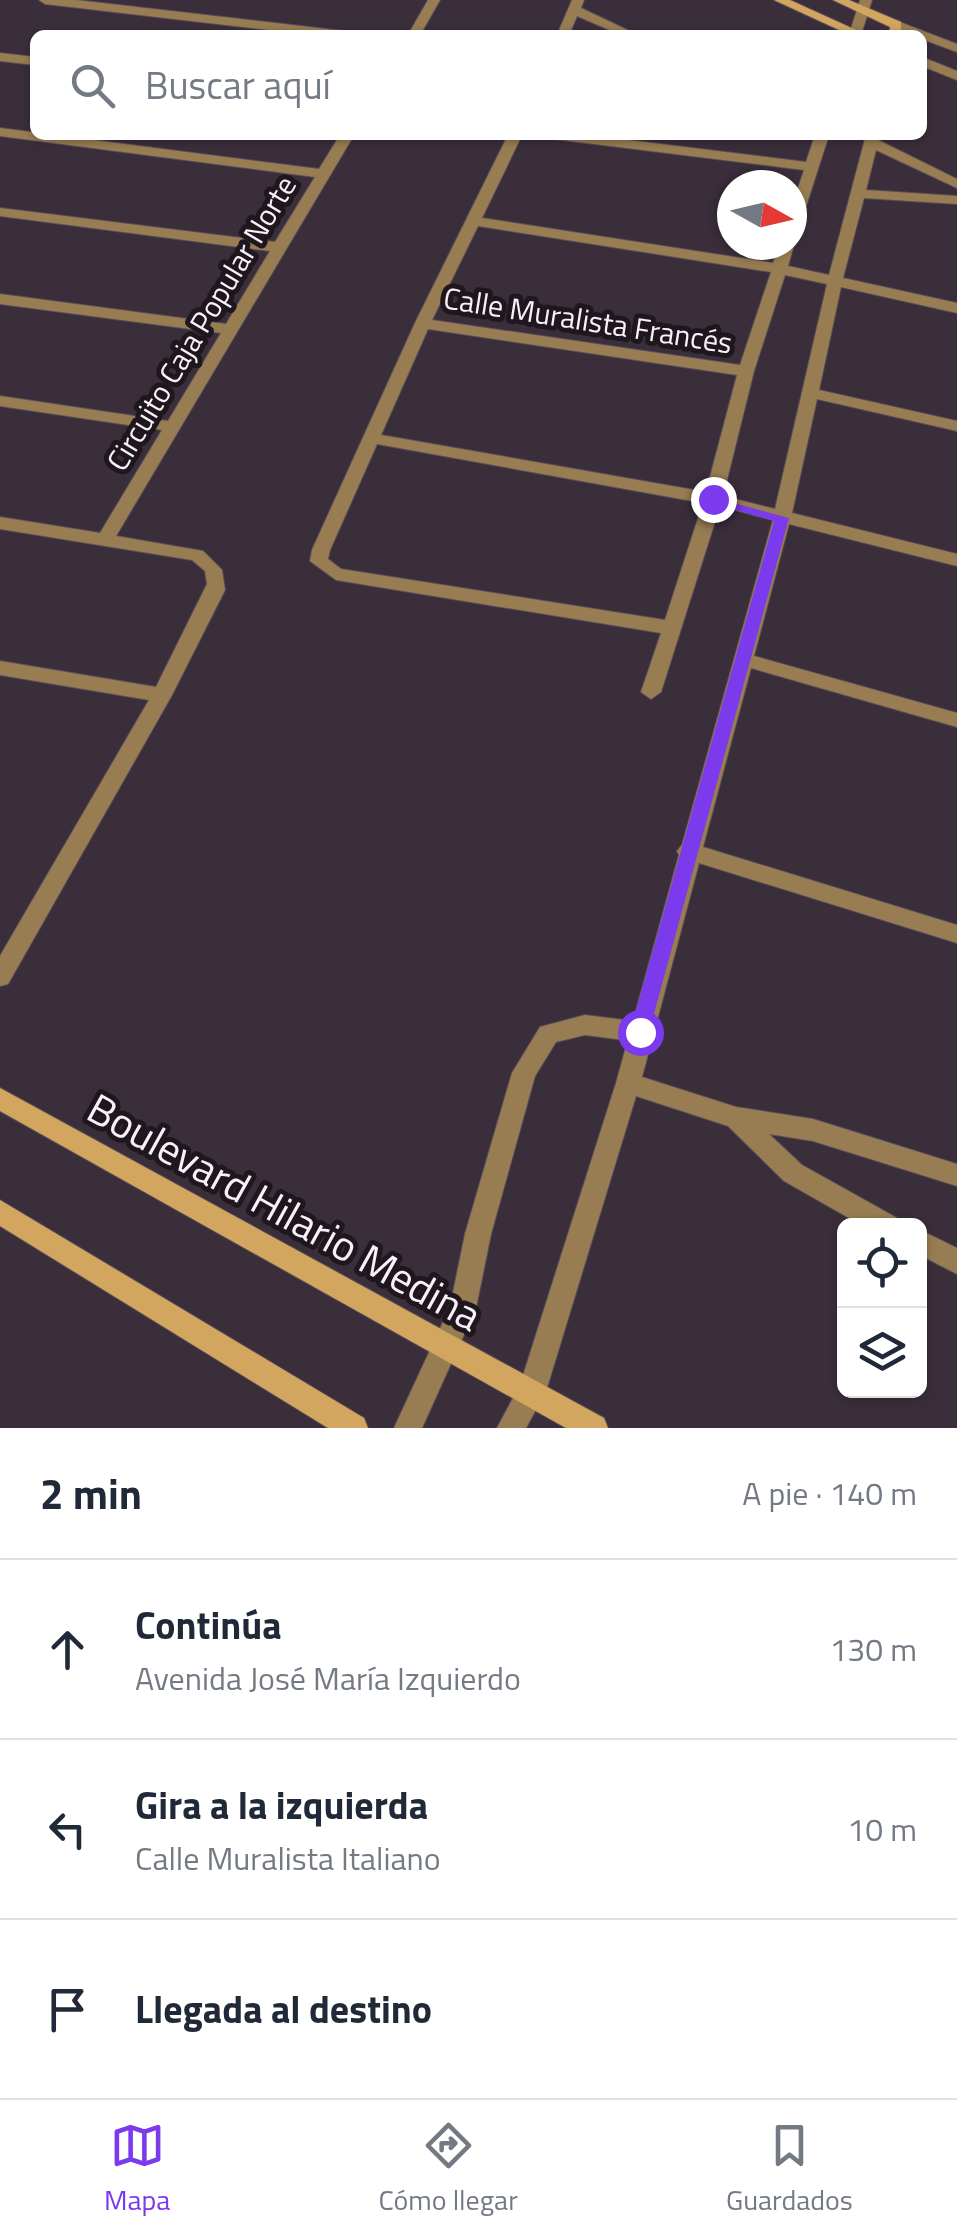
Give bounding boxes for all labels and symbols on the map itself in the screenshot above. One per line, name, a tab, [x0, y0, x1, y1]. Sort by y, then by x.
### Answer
street label: Circuito Caja Popular Norte	[94, 167, 308, 479]
north arrow	[717, 170, 807, 260]
street label: Calle Muralista Francés	[440, 274, 736, 366]
route end	[691, 477, 737, 523]
route start	[618, 1010, 664, 1056]
street label: Boulevard Hilario Medina	[76, 1076, 494, 1346]

